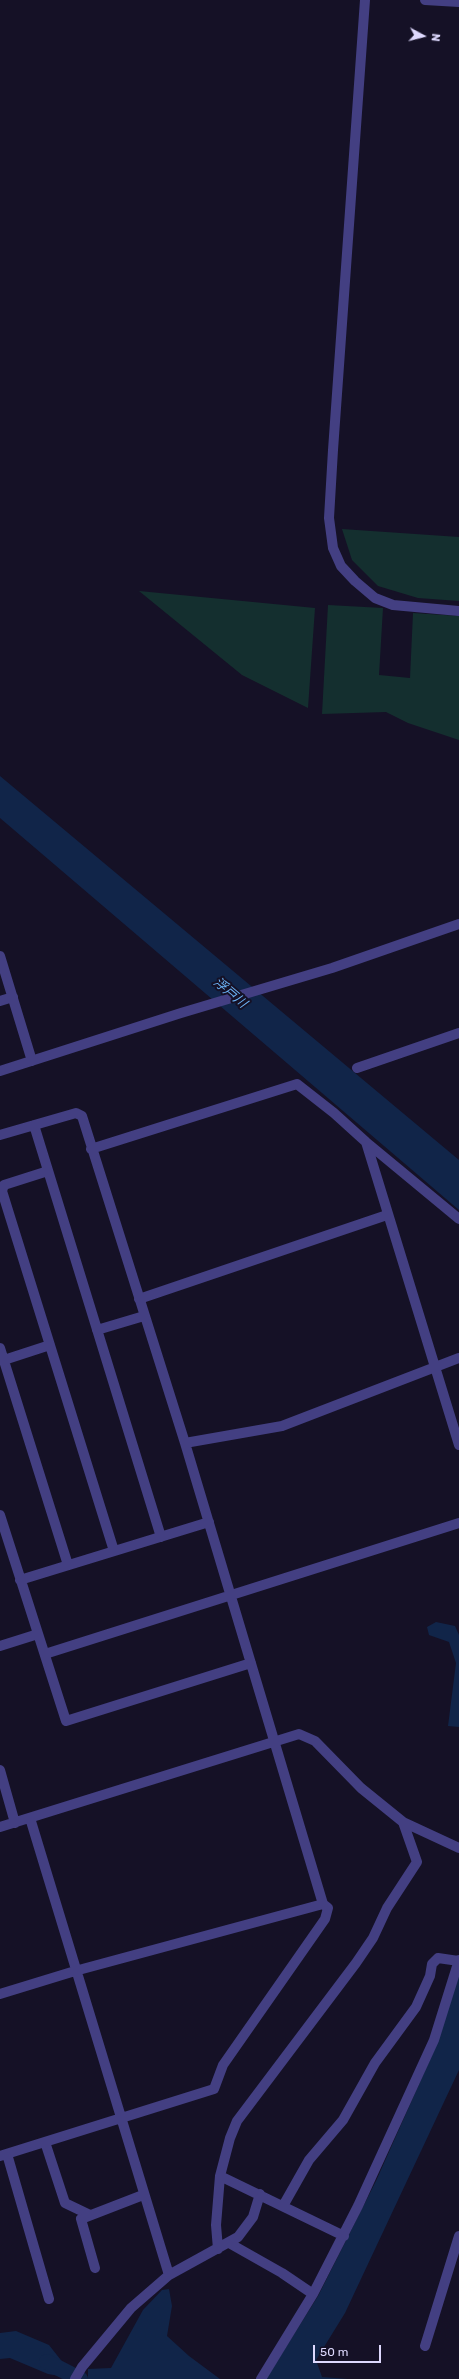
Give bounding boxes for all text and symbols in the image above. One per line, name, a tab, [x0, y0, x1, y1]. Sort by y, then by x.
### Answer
north arrow	[403, 16, 443, 56]
text: N	[428, 33, 442, 42]
water label: 浮戸川	[210, 974, 250, 1012]
scale bar	[315, 2337, 383, 2363]
text: 50 m	[320, 2345, 348, 2359]

